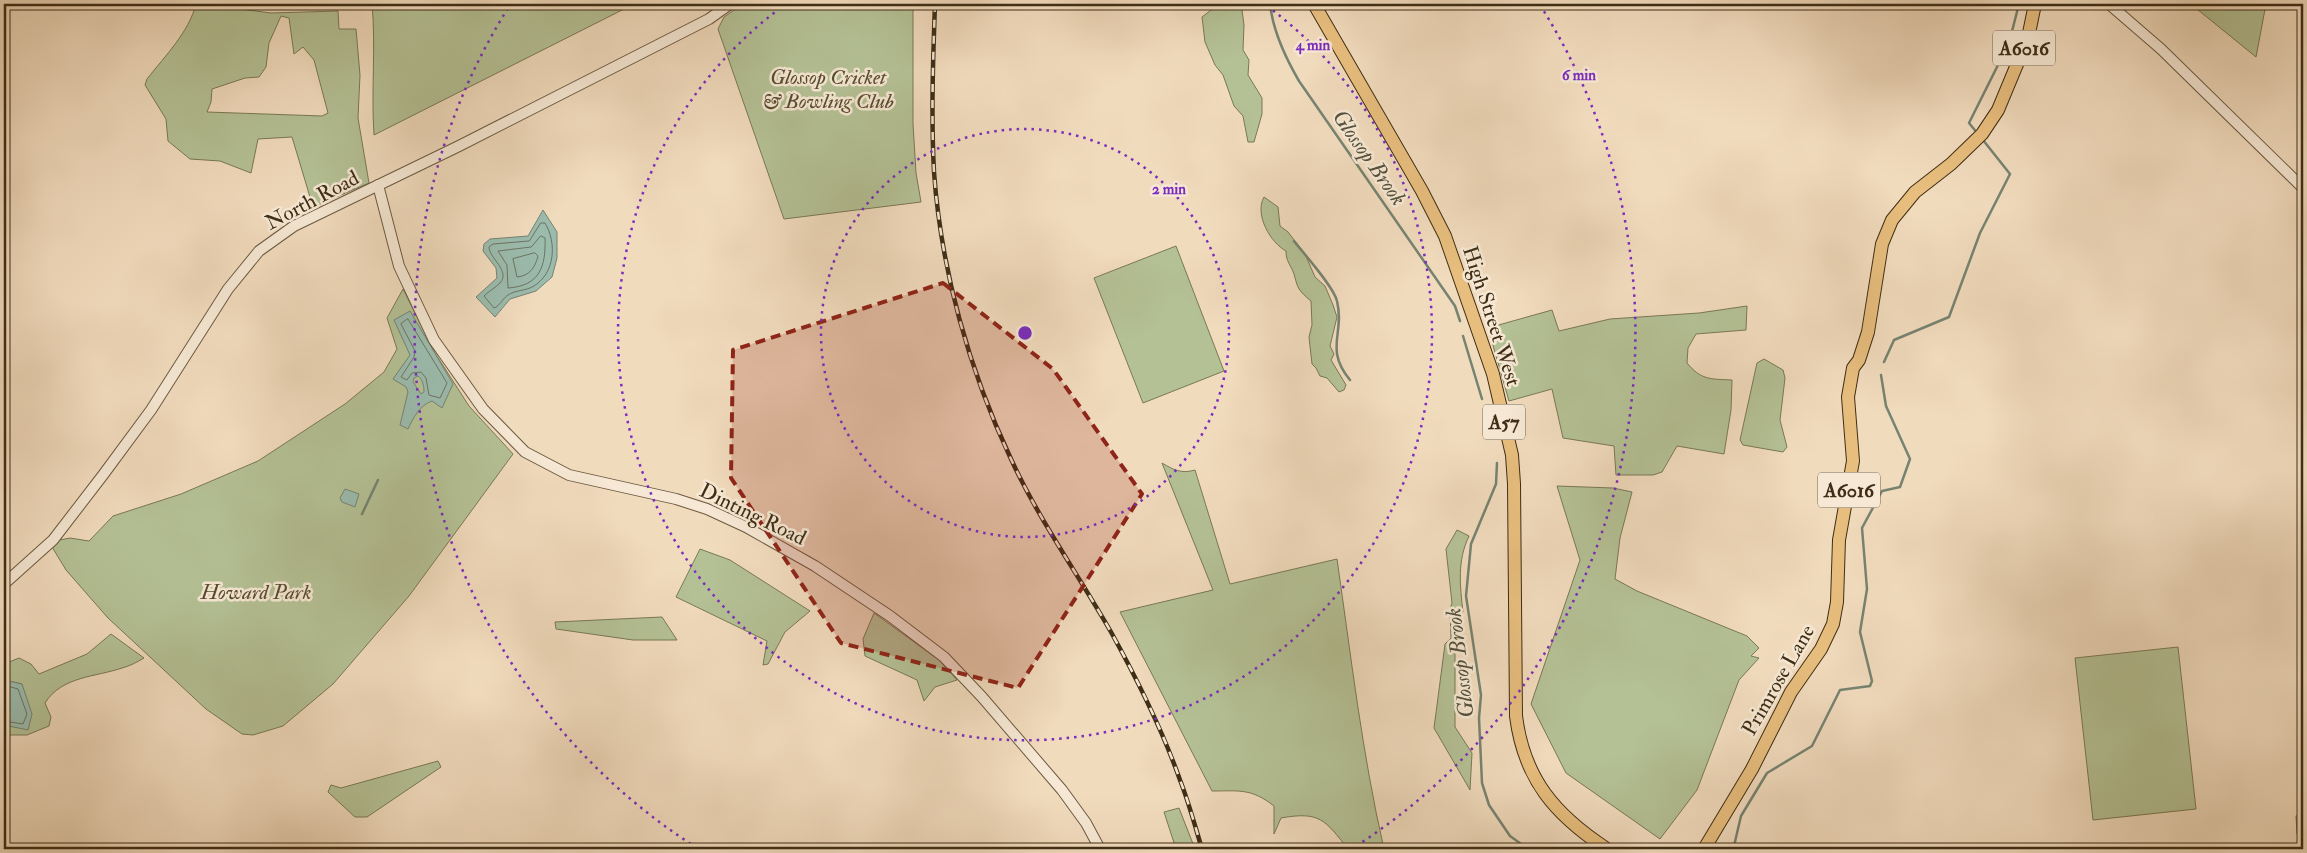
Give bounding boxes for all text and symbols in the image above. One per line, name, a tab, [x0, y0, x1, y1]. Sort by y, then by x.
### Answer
road number: A6016	[1993, 30, 2055, 66]
text: 4 min	[1295, 36, 1331, 55]
park label: Glossop Cricket & Bowling Club	[762, 64, 894, 115]
text: 6 min	[1562, 66, 1596, 85]
water label: Glossop Brook	[1326, 104, 1412, 211]
street label: North Road	[261, 164, 364, 236]
text: 2 min	[1152, 180, 1186, 199]
street label: High Street West	[1456, 243, 1527, 390]
centre of rings	[1016, 324, 1034, 342]
road number: A57	[1483, 404, 1525, 440]
road number: A6016	[1818, 472, 1880, 508]
street label: Dinting Road	[695, 477, 811, 552]
park label: Howard Park	[200, 579, 311, 606]
water label: Glossop Brook	[1439, 606, 1481, 720]
street label: Primrose Lane	[1736, 620, 1821, 740]

